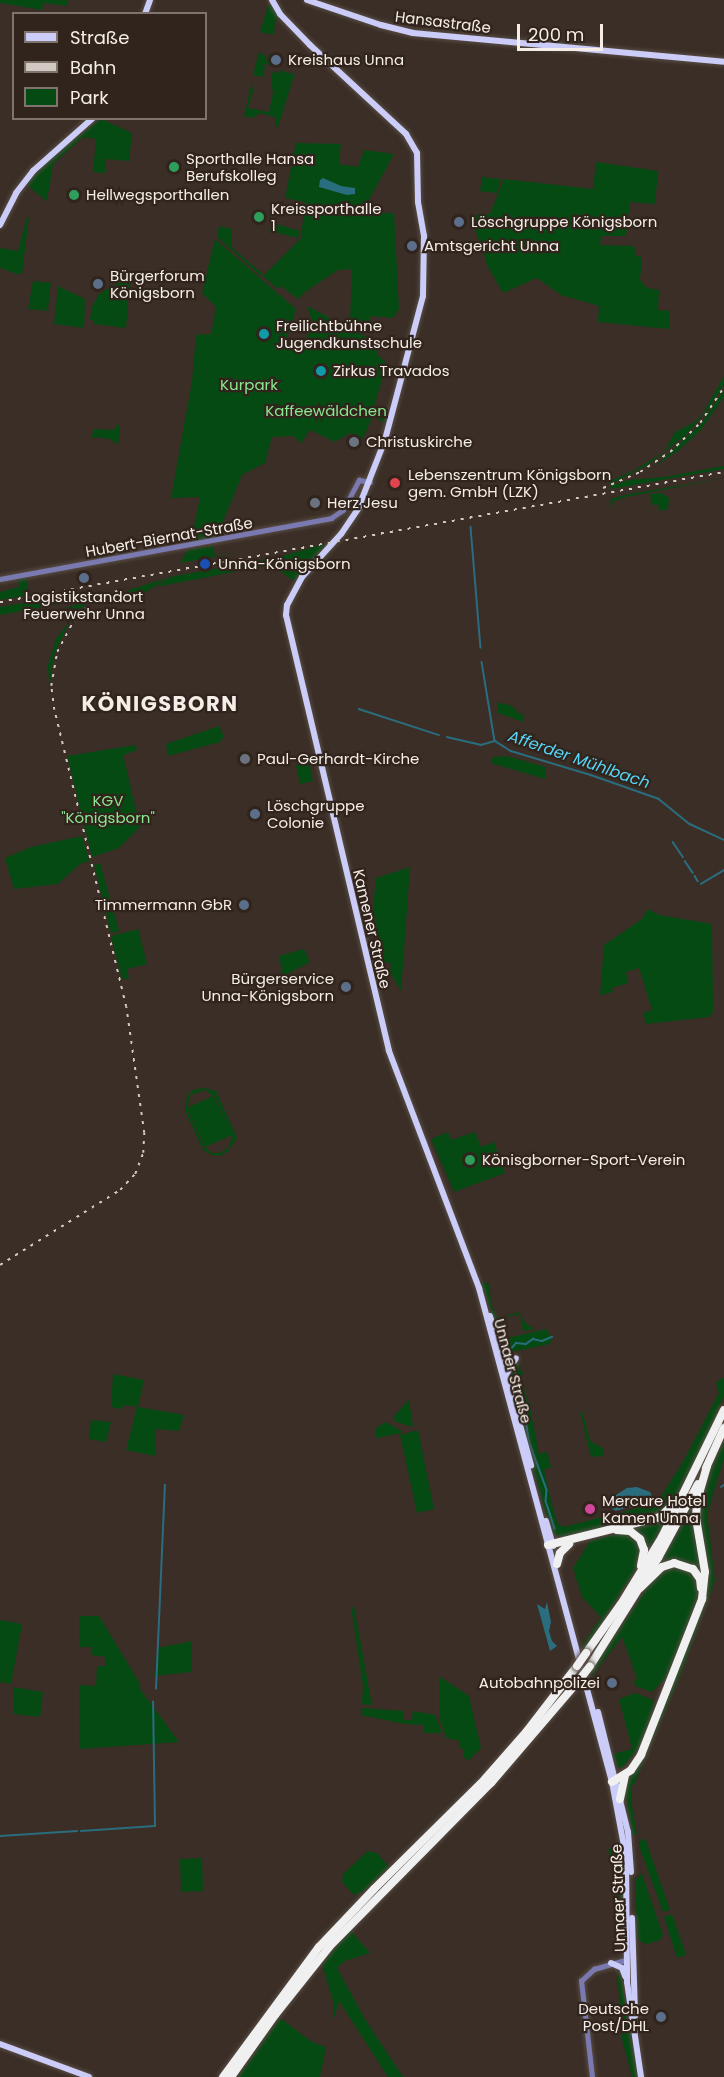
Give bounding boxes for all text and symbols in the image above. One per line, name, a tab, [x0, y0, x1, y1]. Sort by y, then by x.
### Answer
street label: Hansastraße	[394, 7, 492, 37]
legend	[12, 12, 207, 120]
scale bar	[520, 12, 606, 50]
text: 200 m	[528, 22, 584, 47]
text: Straße	[70, 25, 129, 50]
place label: Kreishaus Unna	[288, 51, 404, 69]
marker: Kreishaus Unna	[269, 53, 283, 67]
text: Bahn	[70, 55, 116, 80]
text: Park	[70, 85, 109, 110]
place label: Sporthalle Hansa Berufskolleg	[186, 149, 314, 184]
marker: Sporthalle Hansa Berufskolleg	[167, 160, 181, 174]
place label: Hellwegsporthallen	[86, 186, 229, 204]
marker: Hellwegsporthallen	[67, 188, 81, 202]
place label: Kreissporthalle 1	[271, 199, 381, 234]
marker: Kreissporthalle 1	[252, 210, 266, 224]
place label: Löschgruppe Königsborn	[471, 213, 657, 231]
marker: Löschgruppe Königsborn	[452, 215, 466, 229]
place label: Amtsgericht Unna	[424, 237, 559, 255]
marker: Amtsgericht Unna	[405, 239, 419, 253]
place label: Bürgerforum Königsborn	[110, 266, 205, 301]
marker: Bürgerforum Königsborn	[91, 277, 105, 291]
place label: Freilichtbühne Jugendkunstschule	[276, 316, 422, 351]
marker: Freilichtbühne Jugendkunstschule	[257, 327, 271, 341]
place label: Zirkus Travados	[333, 362, 450, 380]
marker: Zirkus Travados	[314, 364, 328, 378]
park label: Kurpark	[220, 376, 278, 394]
park label: Kaffeewäldchen	[265, 402, 387, 420]
place label: Christuskirche	[366, 433, 472, 451]
marker: Christuskirche	[347, 435, 361, 449]
place label: Lebenszentrum Königsborn gem. GmbH (LZK)	[408, 465, 611, 500]
marker: Lebenszentrum Königsborn gem. GmbH (LZK)	[386, 474, 404, 492]
place label: Herz Jesu	[327, 494, 398, 512]
marker: Herz Jesu	[308, 496, 322, 510]
street label: Hubert-Biernat-Straße	[84, 513, 254, 561]
marker: Unna-Königsborn	[196, 555, 214, 573]
place label: Unna-Königsborn	[218, 555, 351, 573]
marker: Logistikstandort Feuerwehr Unna	[77, 571, 91, 585]
place label: Logistikstandort Feuerwehr Unna	[23, 587, 145, 622]
district label: KÖNIGSBORN	[82, 691, 238, 717]
water label: Afferder Mühlbach	[506, 727, 652, 793]
place label: Paul-Gerhardt-Kirche	[257, 750, 419, 768]
marker: Paul-Gerhardt-Kirche	[238, 752, 252, 766]
park label: KGV "Königsborn"	[61, 791, 155, 826]
place label: Löschgruppe Colonie	[267, 796, 365, 831]
marker: Löschgruppe Colonie	[248, 807, 262, 821]
street label: Kamener Straße	[350, 868, 394, 990]
place label: Timmermann GbR	[95, 896, 232, 914]
marker: Timmermann GbR	[237, 898, 251, 912]
place label: Bürgerservice Unna-Königsborn	[201, 969, 334, 1004]
marker: Bürgerservice Unna-Königsborn	[339, 980, 353, 994]
place label: Könisgborner-Sport-Verein	[482, 1151, 685, 1169]
marker: Könisgborner-Sport-Verein	[463, 1153, 477, 1167]
street label: Unnaer Straße	[490, 1317, 536, 1425]
place label: Mercure Hotel Kamen Unna	[602, 1491, 706, 1526]
marker: Mercure Hotel Kamen Unna	[583, 1502, 597, 1516]
place label: Autobahnpolizei	[479, 1674, 600, 1692]
marker: Autobahnpolizei	[605, 1676, 619, 1690]
street label: Unnaer Straße	[607, 1844, 629, 1952]
place label: Deutsche Post/DHL	[578, 1999, 649, 2034]
marker: Deutsche Post/DHL	[654, 2010, 668, 2024]

